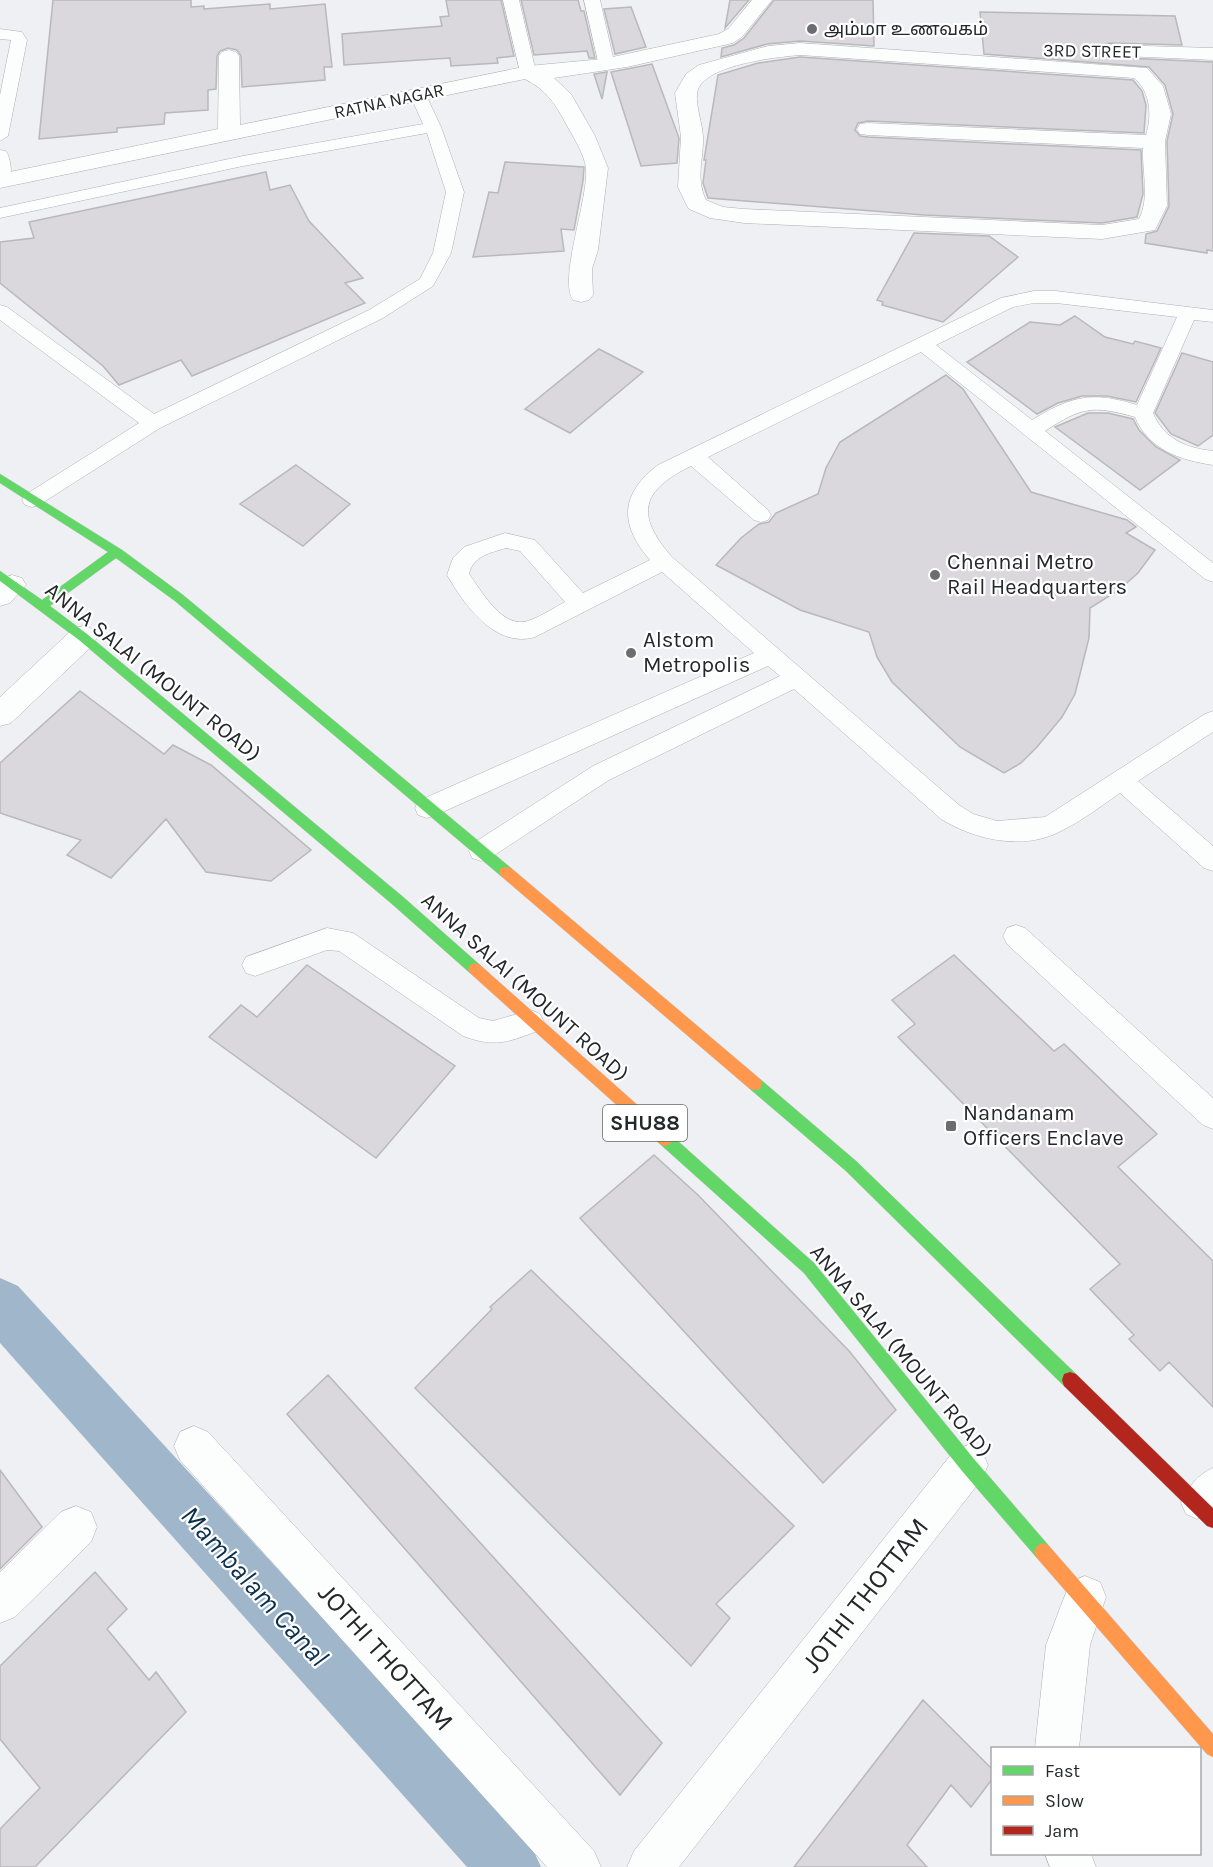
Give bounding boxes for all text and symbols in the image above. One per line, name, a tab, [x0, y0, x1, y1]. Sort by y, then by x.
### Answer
place label: அம்மா உணவகம்	[824, 18, 988, 40]
marker: அம்மா உணவகம்	[805, 22, 819, 36]
street label: 3RD STREET	[1043, 39, 1141, 63]
street label: RATNA NAGAR	[332, 79, 446, 123]
place label: Chennai Metro Rail Headquarters	[947, 549, 1127, 600]
marker: Chennai Metro Rail Headquarters	[928, 568, 942, 582]
street label: ANNA SALAI (MOUNT ROAD)	[40, 577, 266, 767]
place label: Alstom Metropolis	[643, 627, 750, 678]
marker: Alstom Metropolis	[624, 646, 638, 660]
street label: ANNA SALAI (MOUNT ROAD)	[416, 887, 634, 1087]
place label: Nandanam Officers Enclave	[963, 1100, 1124, 1151]
road number: SHU88	[603, 1105, 687, 1141]
marker: Nandanam Officers Enclave	[944, 1119, 958, 1133]
street label: ANNA SALAI (MOUNT ROAD)	[804, 1239, 998, 1463]
water label: Mambalam Canal	[174, 1499, 336, 1673]
street label: JOTHI THOTTAM	[795, 1511, 935, 1679]
street label: JOTHI THOTTAM	[311, 1577, 461, 1737]
legend	[991, 1747, 1201, 1855]
text: Fast	[1045, 1760, 1080, 1782]
text: Slow	[1045, 1790, 1084, 1812]
text: Jam	[1045, 1820, 1079, 1842]

